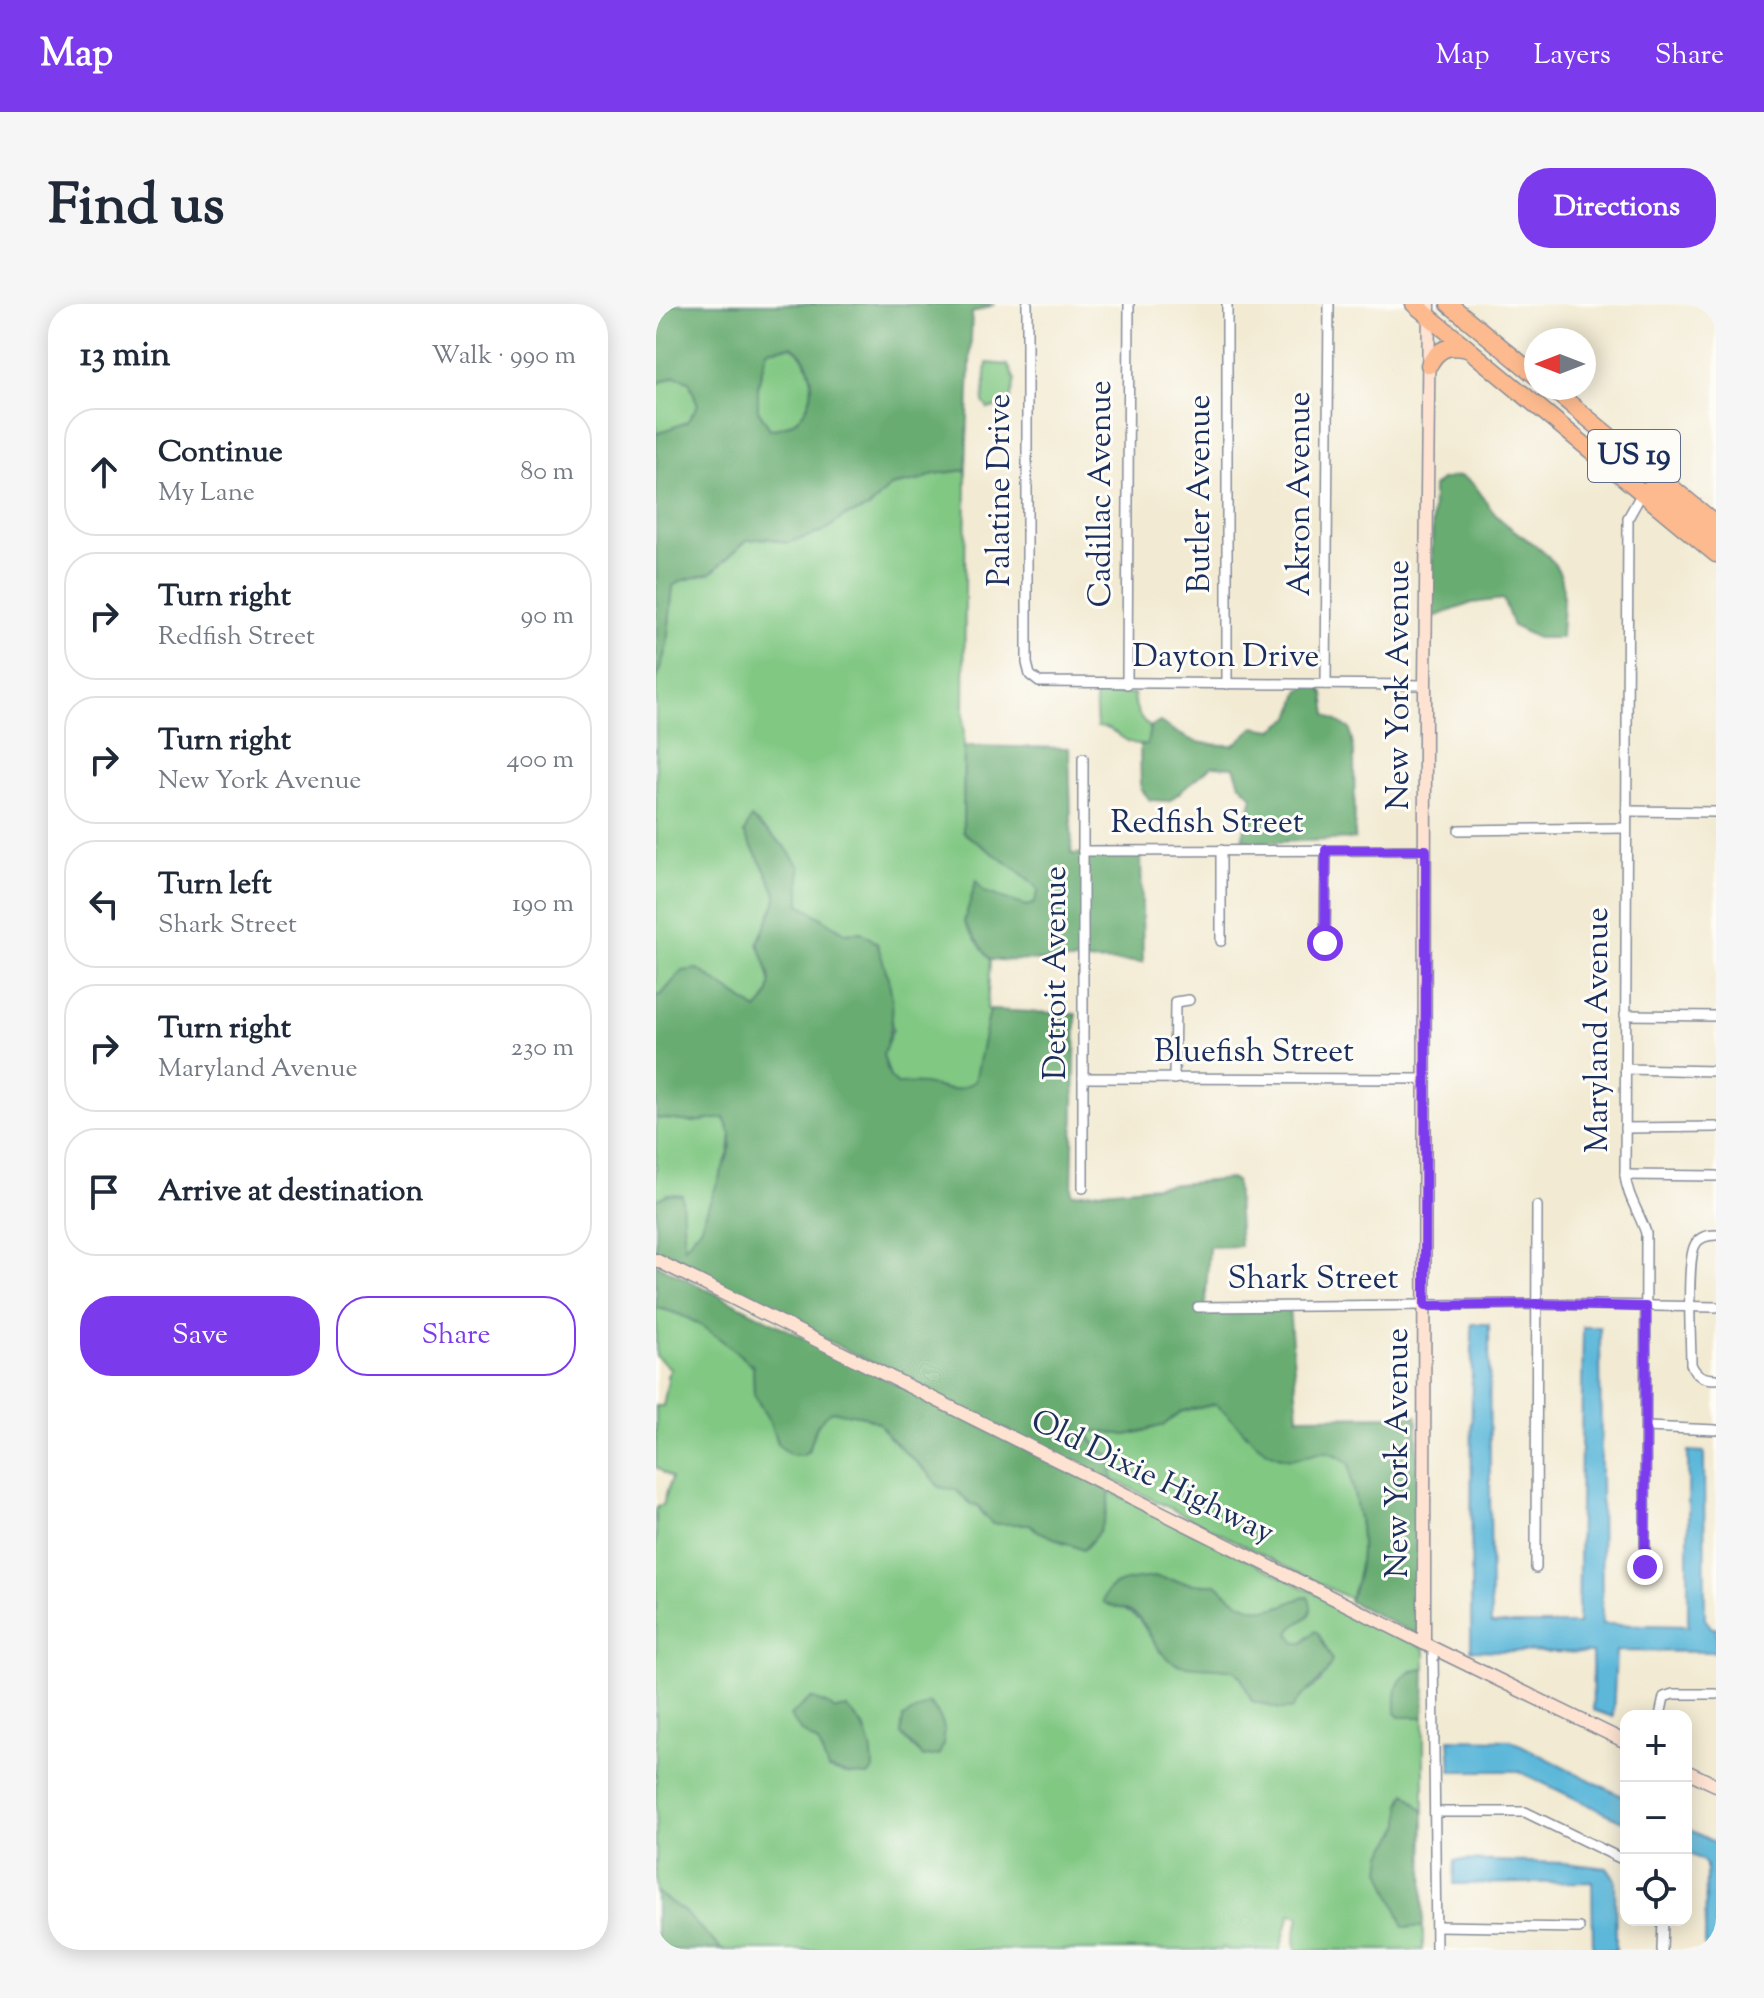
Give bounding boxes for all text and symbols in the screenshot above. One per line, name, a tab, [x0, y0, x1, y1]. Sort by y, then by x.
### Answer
text: Map	[40, 29, 113, 83]
text: Map	[1436, 36, 1489, 76]
text: Layers	[1533, 36, 1611, 76]
text: Share	[1655, 36, 1724, 76]
text: Find us	[48, 168, 224, 249]
button: Directions	[1518, 168, 1716, 248]
north arrow	[1524, 328, 1596, 400]
text: 13 min	[80, 332, 170, 381]
text: Walk · 990 m	[431, 338, 576, 375]
street label: Cadillac Avenue	[1079, 380, 1125, 608]
street label: Akron Avenue	[1278, 392, 1324, 596]
street label: Palatine Drive	[978, 393, 1024, 587]
street label: Butler Avenue	[1178, 395, 1224, 593]
road number: US 19	[1588, 430, 1680, 482]
text: Continue	[158, 432, 283, 475]
icon: ahead	[82, 450, 126, 494]
text: 80 m	[520, 454, 574, 491]
text: My Lane	[158, 475, 255, 512]
street label: New York Avenue	[1377, 560, 1423, 810]
text: Turn right	[158, 576, 291, 619]
icon: right	[82, 594, 126, 638]
text: 90 m	[521, 598, 574, 635]
text: Redfish Street	[158, 619, 315, 656]
street label: Dayton Drive	[1133, 635, 1319, 681]
text: Turn right	[158, 720, 291, 763]
icon: right	[82, 738, 126, 782]
text: 400 m	[507, 742, 574, 779]
text: New York Avenue	[158, 763, 361, 800]
street label: Redfish Street	[1110, 801, 1304, 847]
text: Turn left	[158, 864, 272, 907]
street label: Detroit Avenue	[1034, 866, 1080, 1080]
icon: left	[82, 882, 126, 926]
text: 190 m	[512, 886, 574, 923]
text: Shark Street	[158, 907, 297, 944]
street label: Maryland Avenue	[1576, 907, 1622, 1153]
route start	[1307, 925, 1343, 961]
text: Turn right	[158, 1008, 291, 1051]
icon: right	[82, 1026, 126, 1070]
text: 230 m	[511, 1030, 574, 1067]
street label: Bluefish Street	[1154, 1030, 1354, 1076]
text: Maryland Avenue	[158, 1051, 358, 1088]
icon: arrive	[82, 1170, 126, 1214]
text: Arrive at destination	[158, 1171, 423, 1214]
street label: Shark Street	[1228, 1257, 1398, 1303]
button: Save	[80, 1296, 320, 1376]
button: Share	[336, 1296, 576, 1376]
street label: New York Avenue	[1376, 1328, 1422, 1578]
street label: Old Dixie Highway	[1022, 1399, 1282, 1557]
route end	[1627, 1549, 1663, 1585]
map controls	[1620, 1710, 1692, 1926]
button: +	[1620, 1710, 1692, 1782]
button: −	[1620, 1782, 1692, 1854]
button: locate	[1620, 1854, 1692, 1926]

